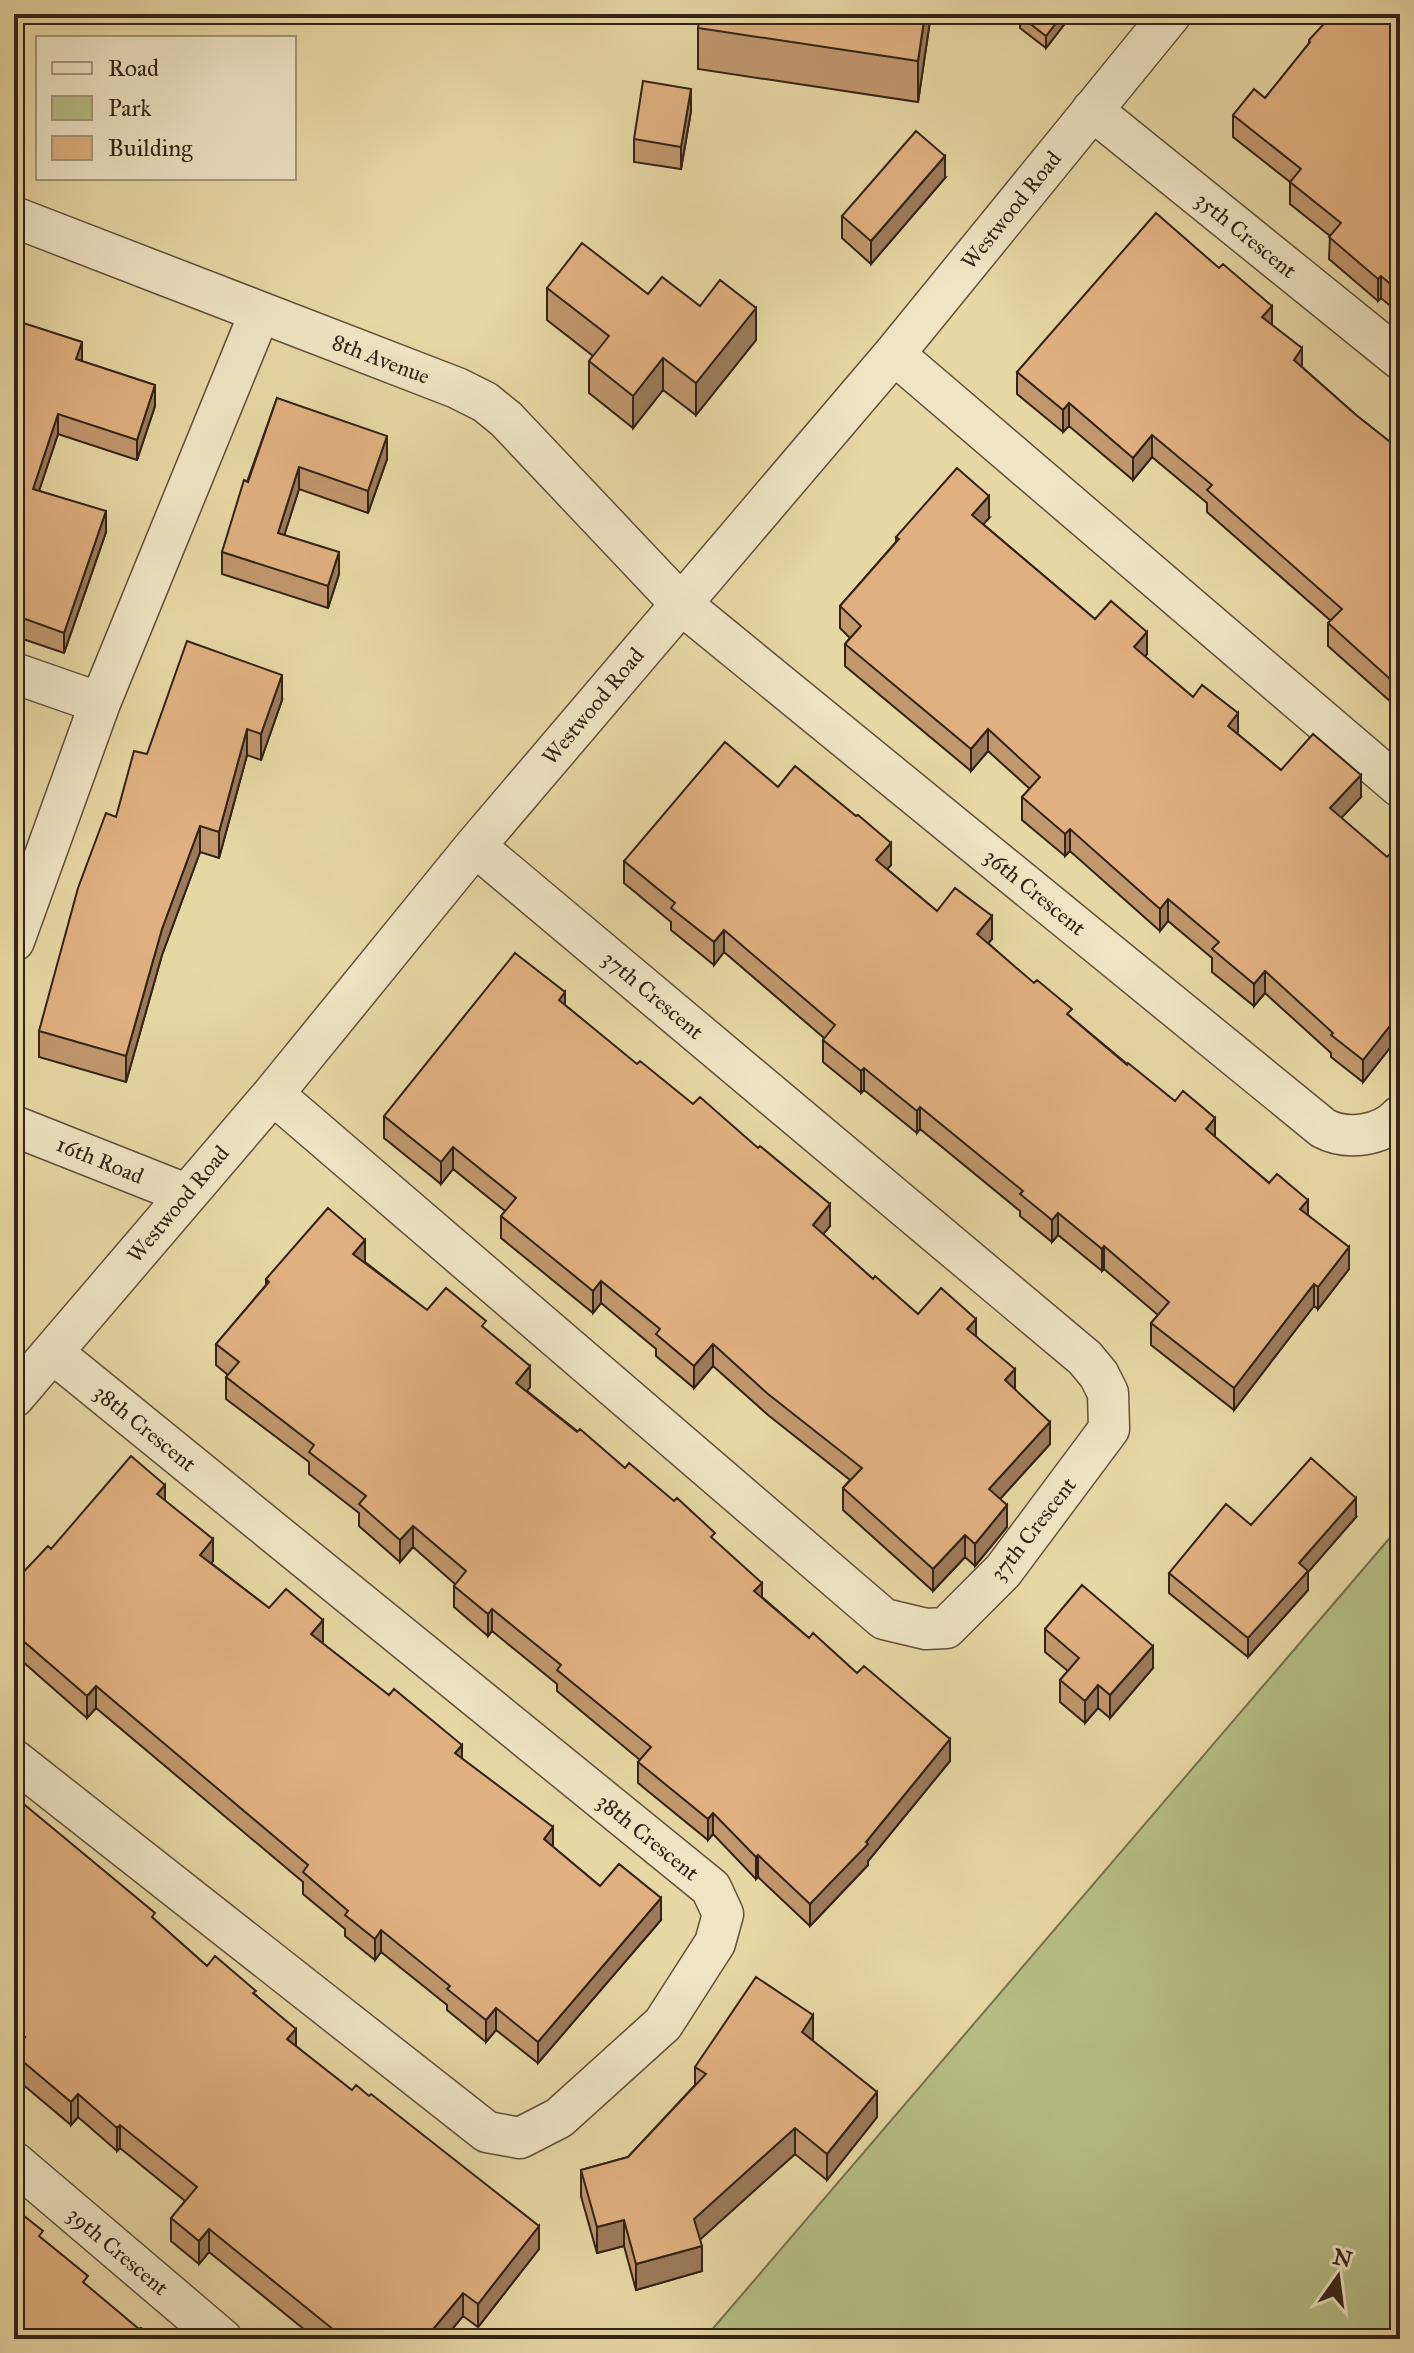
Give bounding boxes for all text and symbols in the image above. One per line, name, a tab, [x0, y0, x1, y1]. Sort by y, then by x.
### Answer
legend	[36, 36, 296, 180]
text: Road	[108, 53, 159, 83]
text: Park	[108, 93, 152, 123]
text: Building	[108, 133, 193, 163]
street label: Westwood Road	[955, 145, 1067, 275]
street label: 35th Crescent	[1190, 186, 1302, 284]
street label: 8th Avenue	[328, 328, 434, 390]
street label: Westwood Road	[536, 642, 650, 770]
street label: 36th Crescent	[979, 843, 1092, 941]
street label: 37th Crescent	[597, 945, 709, 1045]
street label: 16th Road	[53, 1130, 147, 1190]
street label: Westwood Road	[121, 1140, 235, 1268]
street label: 38th Crescent	[88, 1379, 202, 1478]
street label: 37th Crescent	[984, 1472, 1082, 1586]
street label: 38th Crescent	[591, 1788, 705, 1887]
street label: 39th Crescent	[62, 2201, 174, 2301]
north arrow	[1298, 2237, 1378, 2317]
text: N	[1330, 2243, 1355, 2274]

